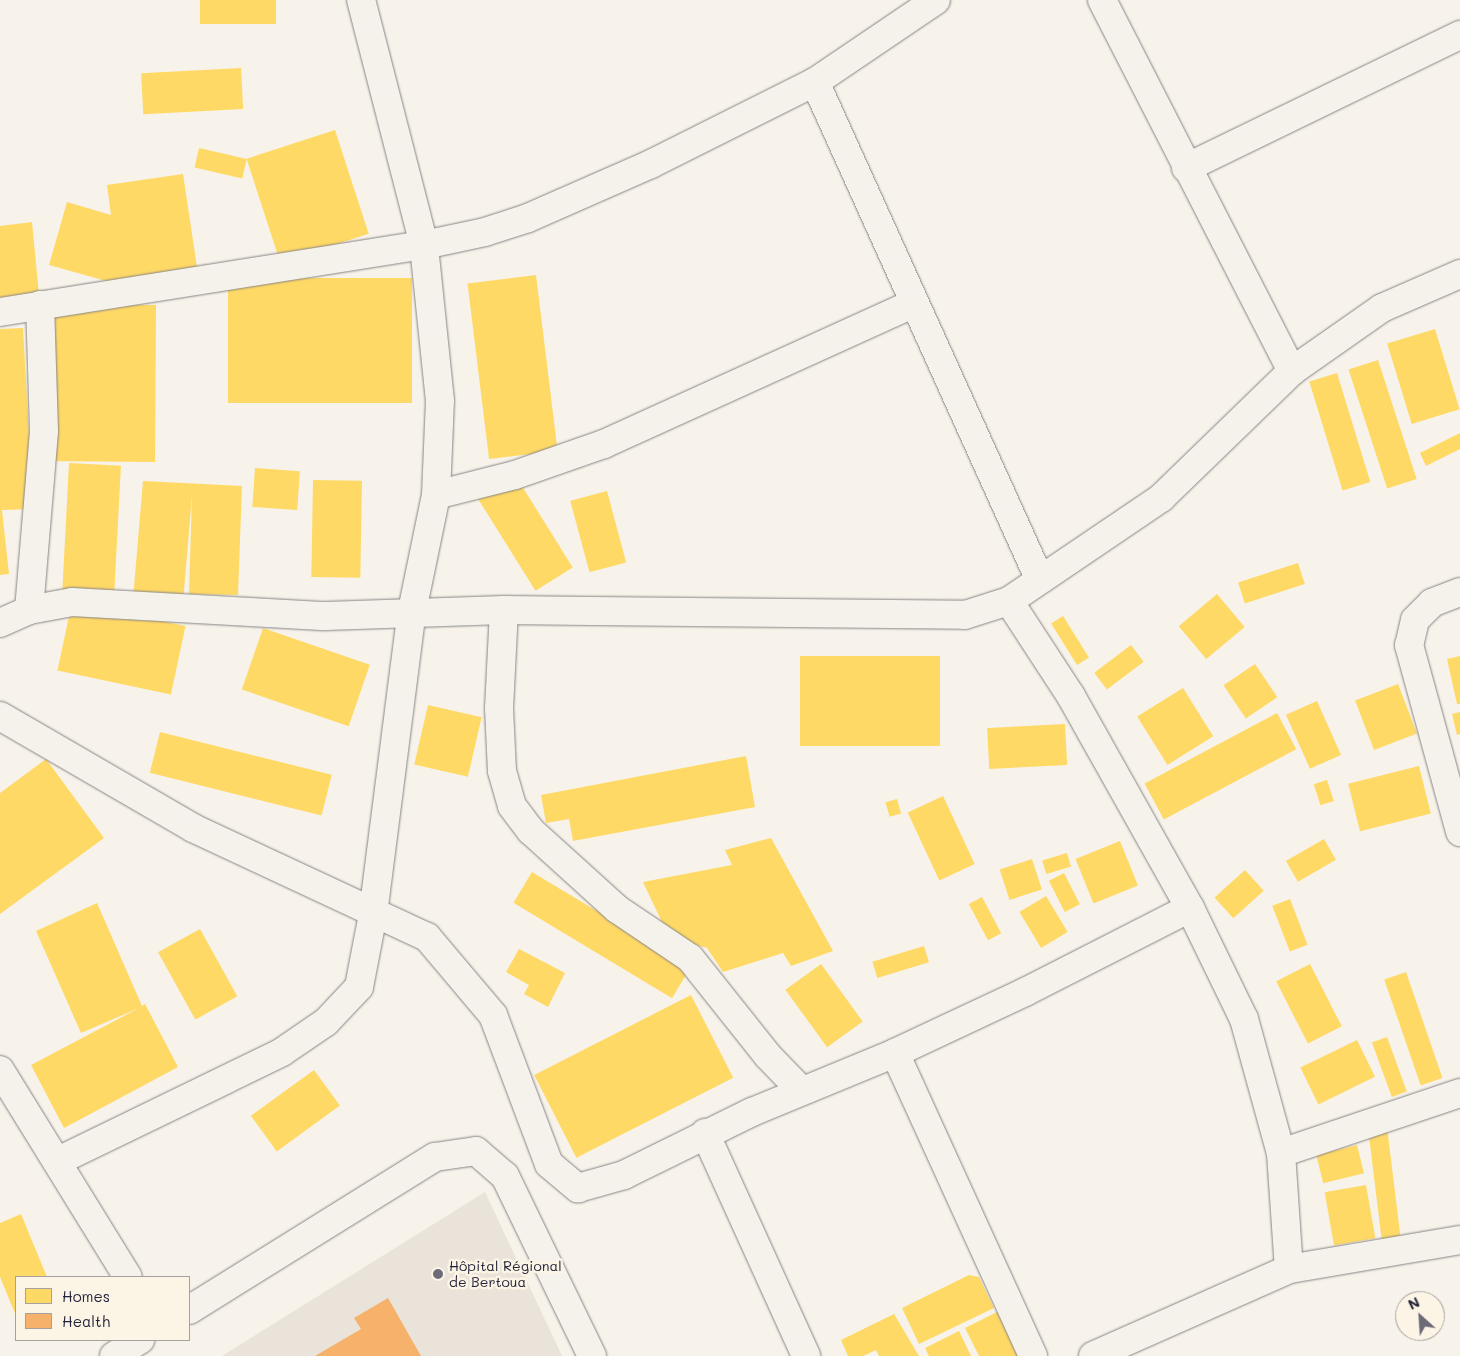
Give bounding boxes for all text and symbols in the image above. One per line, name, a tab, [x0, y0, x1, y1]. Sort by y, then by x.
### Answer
place label: Hôpital Régional de Bertoua	[449, 1258, 562, 1290]
marker: Hôpital Régional de Bertoua	[431, 1267, 445, 1281]
legend	[15, 1276, 190, 1341]
text: Homes	[62, 1286, 110, 1306]
north arrow	[1395, 1291, 1445, 1341]
text: N	[1405, 1292, 1423, 1314]
text: Health	[62, 1311, 110, 1331]

